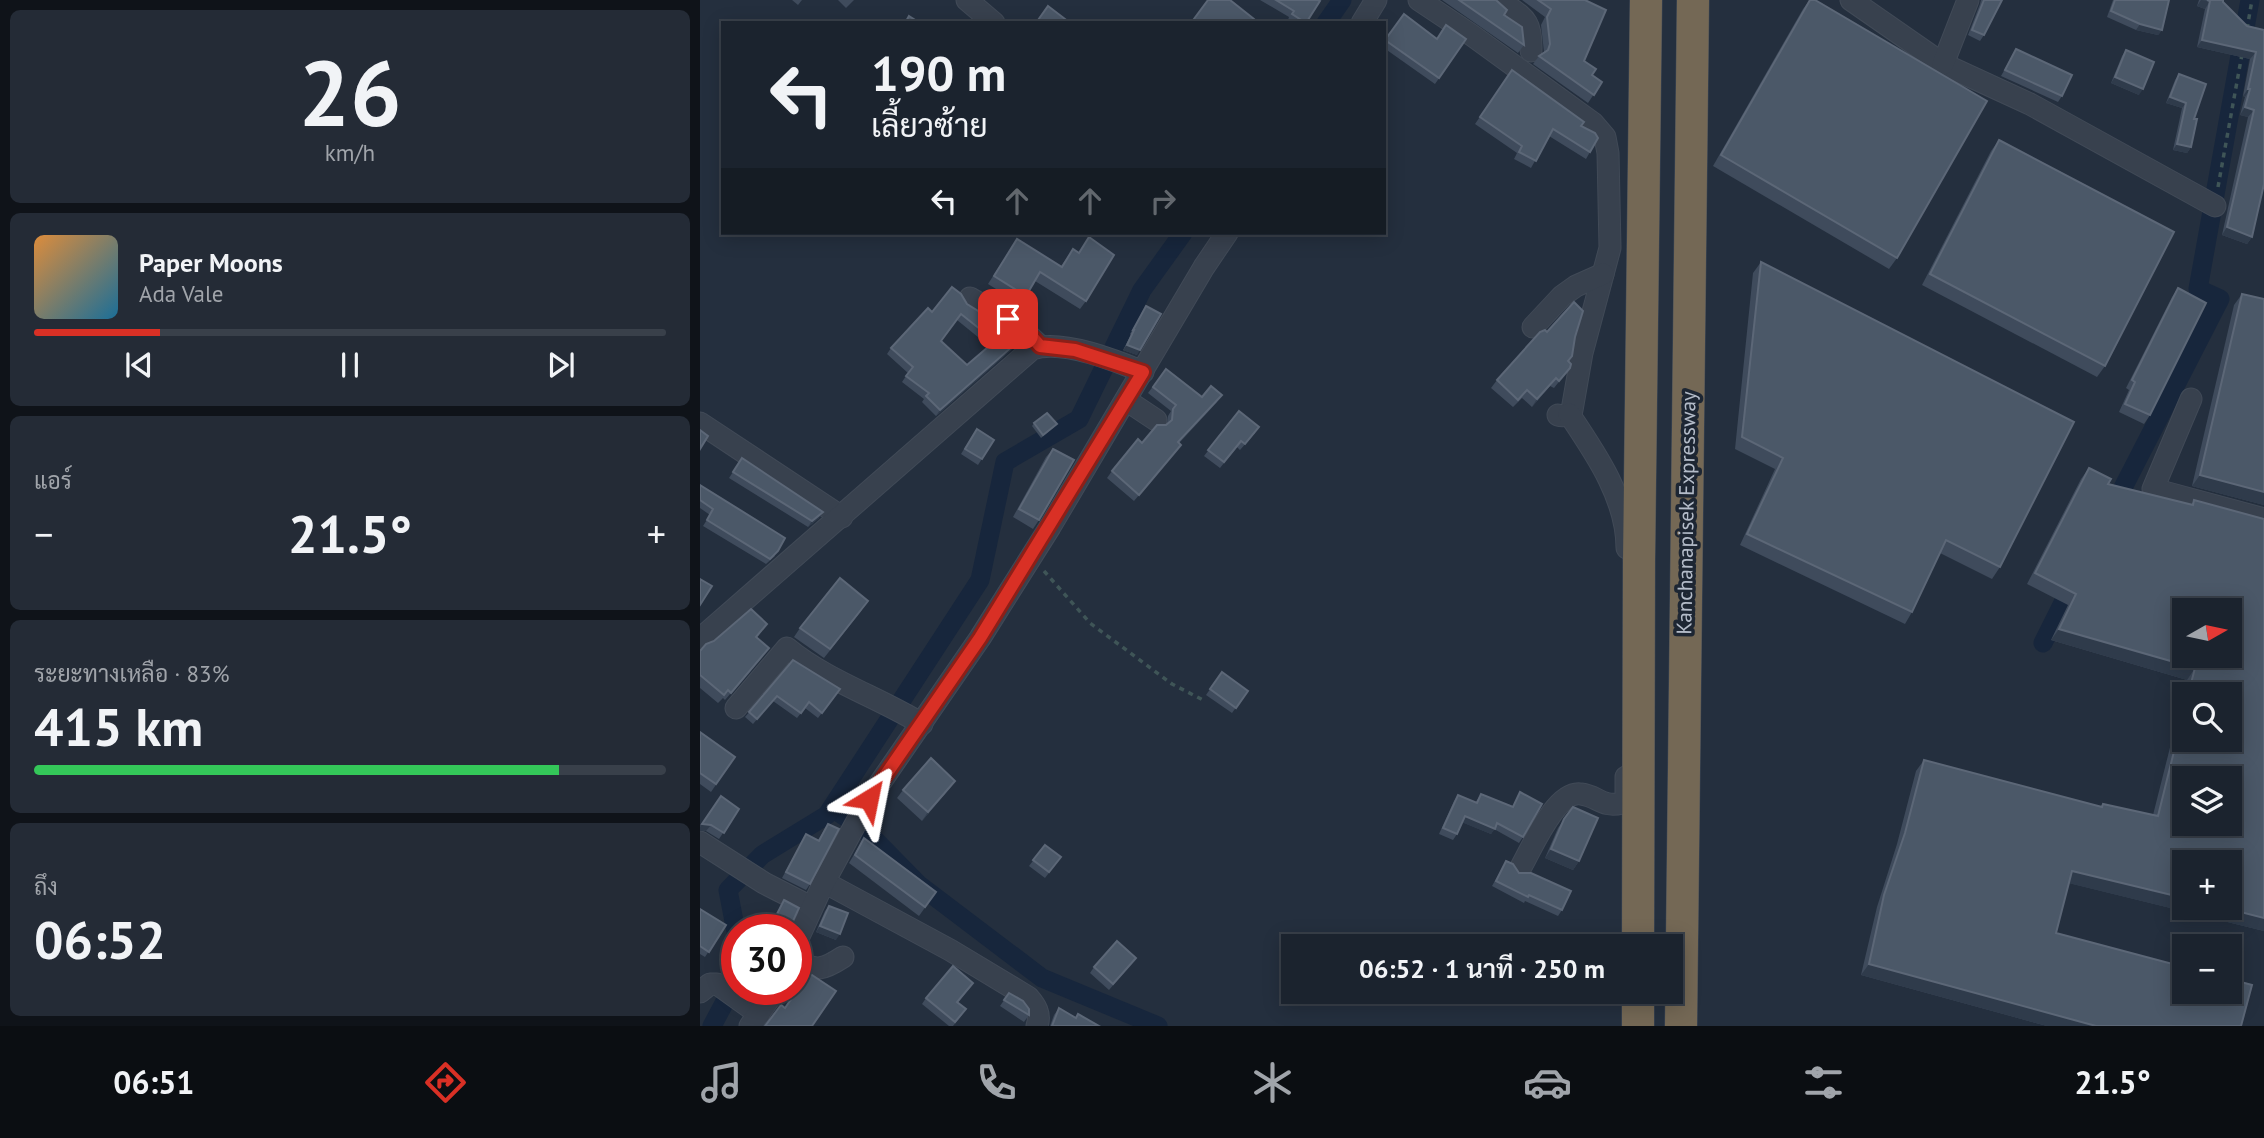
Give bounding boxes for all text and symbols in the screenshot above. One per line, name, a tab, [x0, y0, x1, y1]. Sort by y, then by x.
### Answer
text: 26	[298, 33, 402, 151]
text: 190 m	[871, 41, 1006, 105]
icon: left	[756, 49, 847, 140]
text: เลี้ยวซ้าย	[871, 104, 988, 146]
text: km/h	[325, 138, 375, 167]
icon: left	[925, 182, 963, 220]
icon: ahead	[998, 182, 1036, 220]
icon: ahead	[1071, 182, 1109, 220]
icon: right	[1144, 182, 1182, 220]
text: Paper Moons	[139, 246, 283, 279]
text: Ada Vale	[139, 279, 223, 308]
pin	[978, 289, 1038, 349]
icon: arrive	[989, 300, 1027, 338]
icon: previous	[120, 346, 158, 384]
icon: pause	[331, 346, 369, 384]
icon: next	[542, 346, 580, 384]
street label: Kanchanapisek Expressway	[1670, 391, 1702, 635]
text: แอร์	[34, 466, 72, 495]
text: 21.5°	[288, 500, 412, 567]
text: −	[34, 509, 53, 558]
text: +	[647, 509, 666, 558]
north arrow	[2172, 598, 2242, 668]
map controls	[2172, 598, 2242, 1004]
text: ระยะทางเหลือ · 83%	[34, 659, 229, 688]
button: search	[2172, 682, 2242, 752]
text: 415 km	[34, 693, 203, 760]
position arrow	[832, 762, 906, 836]
button: layers	[2172, 766, 2242, 836]
button: +	[2172, 850, 2242, 920]
text: ถึง	[34, 872, 58, 901]
text: 06:52	[34, 906, 166, 973]
speed limit sign: 30	[721, 914, 812, 1005]
button: −	[2172, 934, 2242, 1004]
text: 06:52 · 1 นาที · 250 m	[1359, 952, 1605, 985]
icon: directions	[421, 1058, 470, 1107]
icon: music	[697, 1058, 746, 1107]
icon: phone	[972, 1058, 1021, 1107]
icon: climate	[1248, 1058, 1297, 1107]
icon: car	[1523, 1058, 1572, 1107]
icon: filters	[1799, 1058, 1848, 1107]
text: 06:51	[113, 1061, 194, 1103]
text: 21.5°	[2074, 1061, 2151, 1103]

